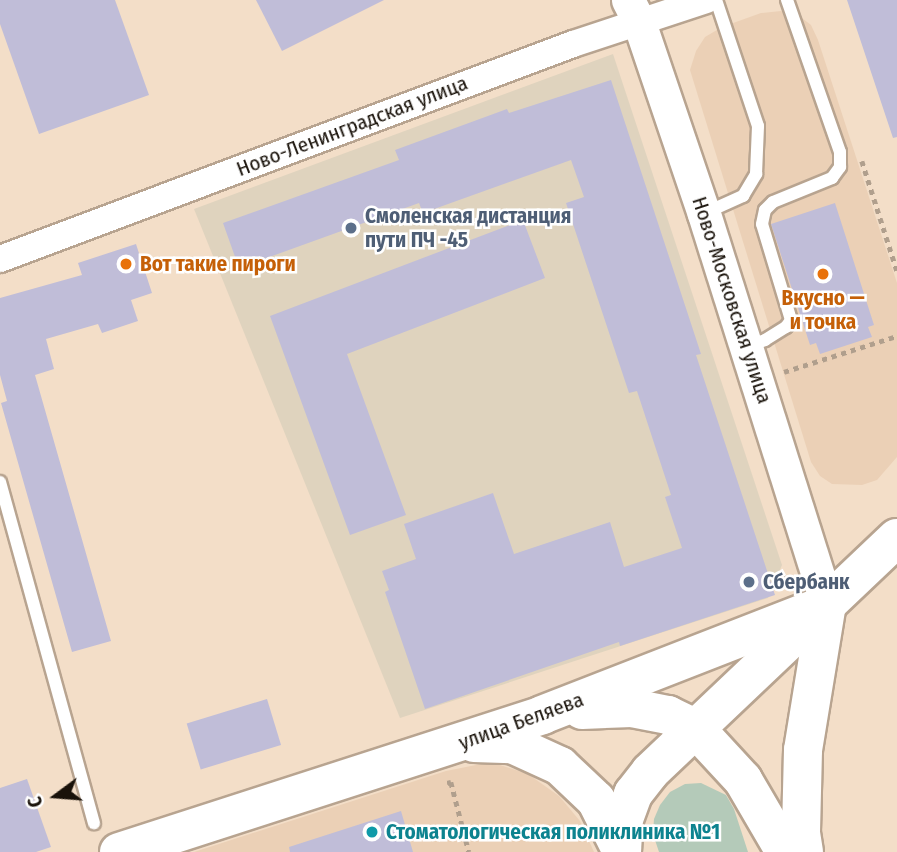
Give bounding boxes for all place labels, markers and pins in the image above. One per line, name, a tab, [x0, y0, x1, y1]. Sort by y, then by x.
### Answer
place label: Смоленская дистанция пути ПЧ -45	[365, 203, 571, 253]
marker: Смоленская дистанция пути ПЧ -45	[343, 220, 359, 236]
place label: Вот такие пироги	[140, 251, 296, 277]
marker: Вот такие пироги	[118, 256, 134, 272]
marker: Вкусно — и точка	[815, 266, 831, 282]
place label: Вкусно — и точка	[781, 285, 865, 335]
place label: Сбербанк	[763, 569, 850, 595]
marker: Сбербанк	[741, 574, 757, 590]
place label: Стоматологическая поликлиника №1	[386, 819, 720, 845]
marker: Стоматологическая поликлиника №1	[364, 824, 380, 840]

